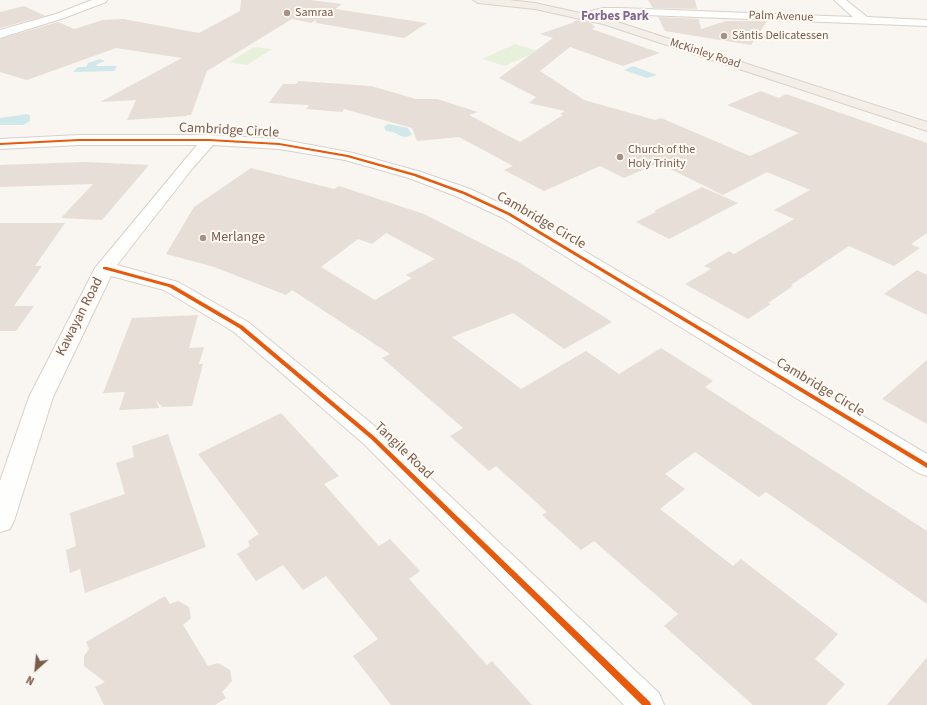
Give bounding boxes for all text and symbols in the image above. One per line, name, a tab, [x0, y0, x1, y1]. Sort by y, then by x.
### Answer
place label: Samraa	[295, 6, 333, 20]
marker: Samraa	[282, 8, 292, 18]
district label: Forbes Park	[581, 9, 649, 25]
street label: Palm Avenue	[748, 9, 814, 25]
place label: Säntis Delicatessen	[732, 29, 828, 43]
marker: Säntis Delicatessen	[719, 31, 729, 41]
street label: McKinley Road	[668, 36, 742, 72]
street label: Cambridge Circle	[179, 120, 279, 142]
place label: Church of the Holy Trinity	[628, 143, 695, 171]
marker: Church of the Holy Trinity	[615, 152, 625, 162]
street label: Cambridge Circle	[493, 189, 589, 253]
place label: Merlange	[211, 230, 265, 246]
marker: Merlange	[198, 233, 208, 243]
street label: Kawayan Road	[53, 275, 107, 359]
street label: Cambridge Circle	[773, 355, 867, 421]
street label: Tangile Road	[370, 419, 436, 483]
north arrow	[16, 649, 56, 689]
text: N	[24, 672, 37, 688]

